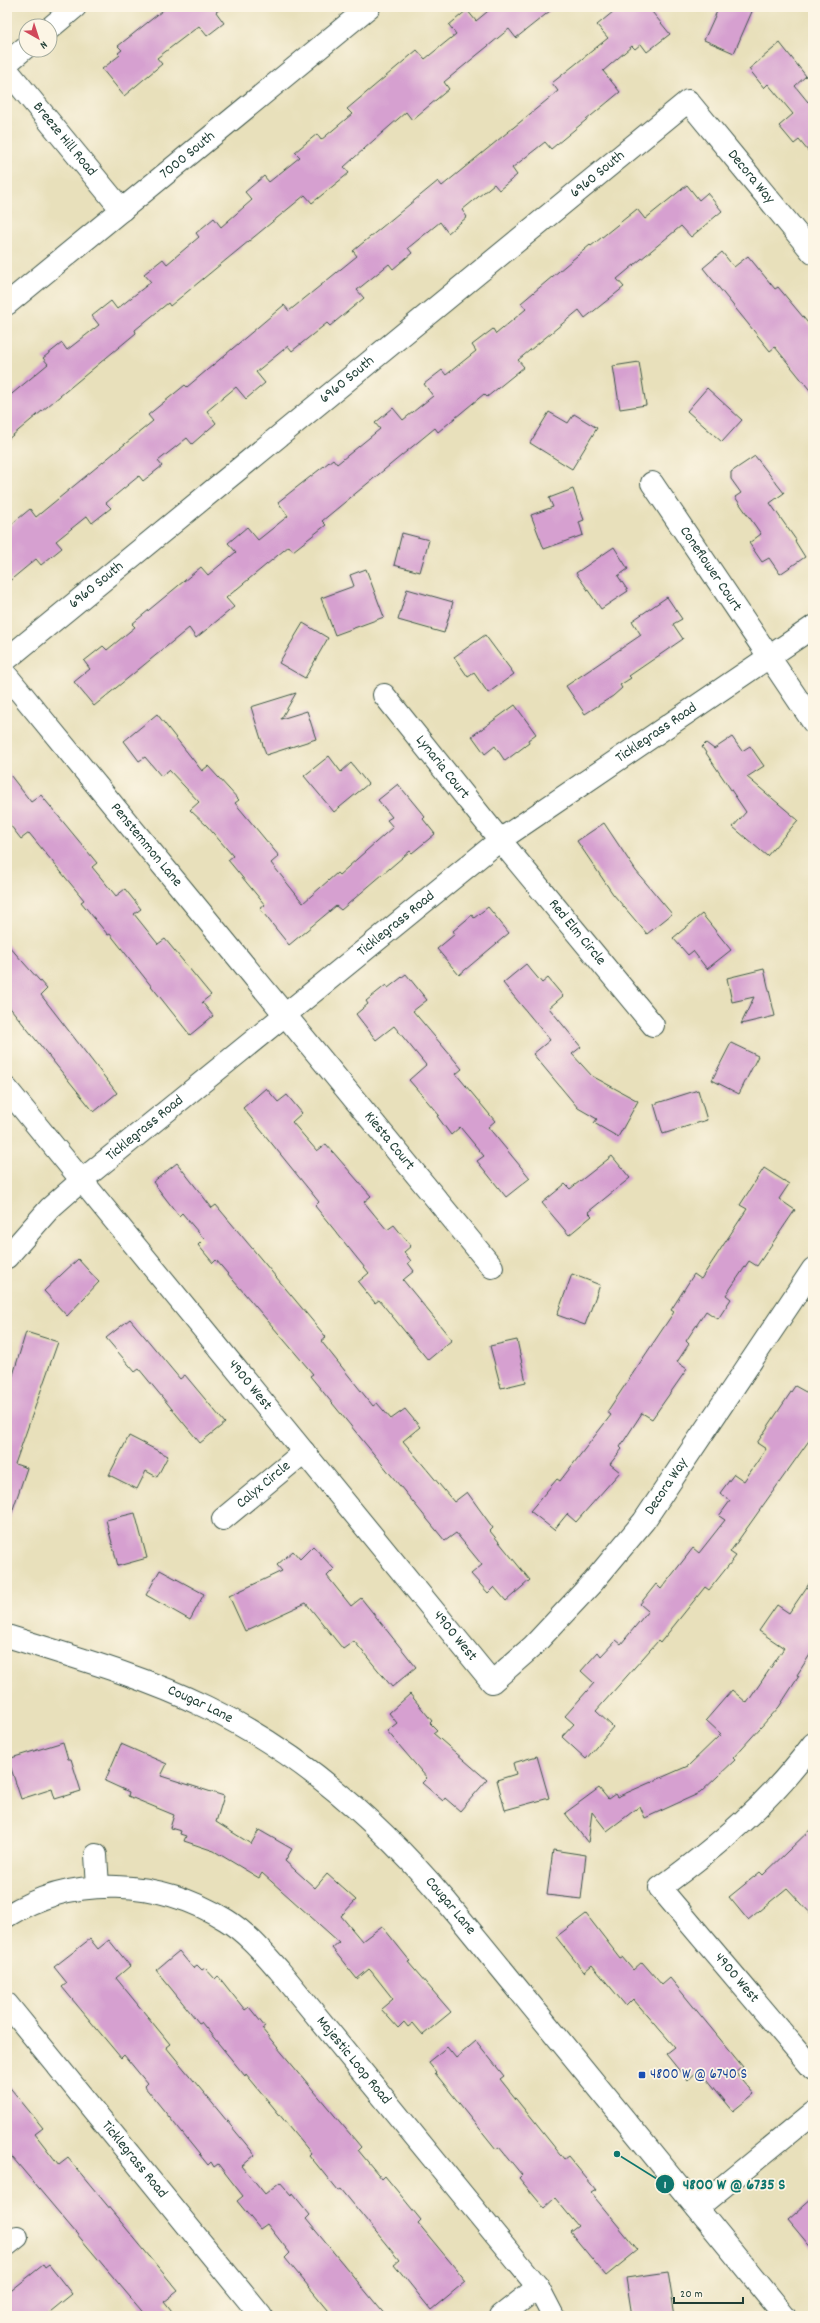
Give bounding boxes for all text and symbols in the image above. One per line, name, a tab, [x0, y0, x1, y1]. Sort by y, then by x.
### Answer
north arrow	[18, 18, 58, 58]
text: N	[35, 36, 50, 52]
street label: Breeze Hill Road	[27, 97, 101, 182]
street label: 7000 South	[155, 126, 220, 185]
street label: 6960 South	[566, 145, 630, 204]
street label: Decora Way	[722, 145, 780, 210]
street label: 6960 South	[315, 351, 380, 409]
street label: Coneflower Court	[673, 522, 747, 617]
street label: 6960 South	[64, 556, 129, 615]
street label: Ticklegrass Road	[611, 698, 702, 769]
street label: Lynaria Court	[410, 731, 475, 805]
street label: Penstemmon Lane	[105, 798, 187, 892]
street label: Ticklegrass Road	[353, 886, 440, 963]
street label: Red Elm Circle	[543, 895, 611, 971]
street label: Ticklegrass Road	[101, 1090, 189, 1167]
street label: Kiesta Court	[358, 1107, 420, 1176]
street label: 4900 West	[222, 1355, 277, 1416]
street label: Decora Way	[640, 1453, 695, 1520]
street label: Calyx Circle	[232, 1456, 296, 1514]
street label: 4900 West	[427, 1606, 482, 1667]
street label: Cougar Lane	[164, 1680, 237, 1730]
street label: Cougar Lane	[419, 1872, 481, 1940]
street label: 4900 West	[708, 1948, 764, 2009]
street label: Majestic Loop Road	[310, 2012, 396, 2110]
place label: 4800 W @ 6740 S	[650, 2064, 747, 2086]
marker: 4800 W @ 6740 S	[637, 2070, 647, 2080]
street label: Ticklegrass Road	[96, 2116, 172, 2203]
callout: 4800 W @ 6735 S	[655, 2170, 794, 2198]
text: 4800 W @ 6735 S	[683, 2174, 785, 2197]
text: 1	[664, 2177, 667, 2194]
scale bar	[674, 2279, 743, 2305]
text: 20 m	[680, 2286, 703, 2303]

